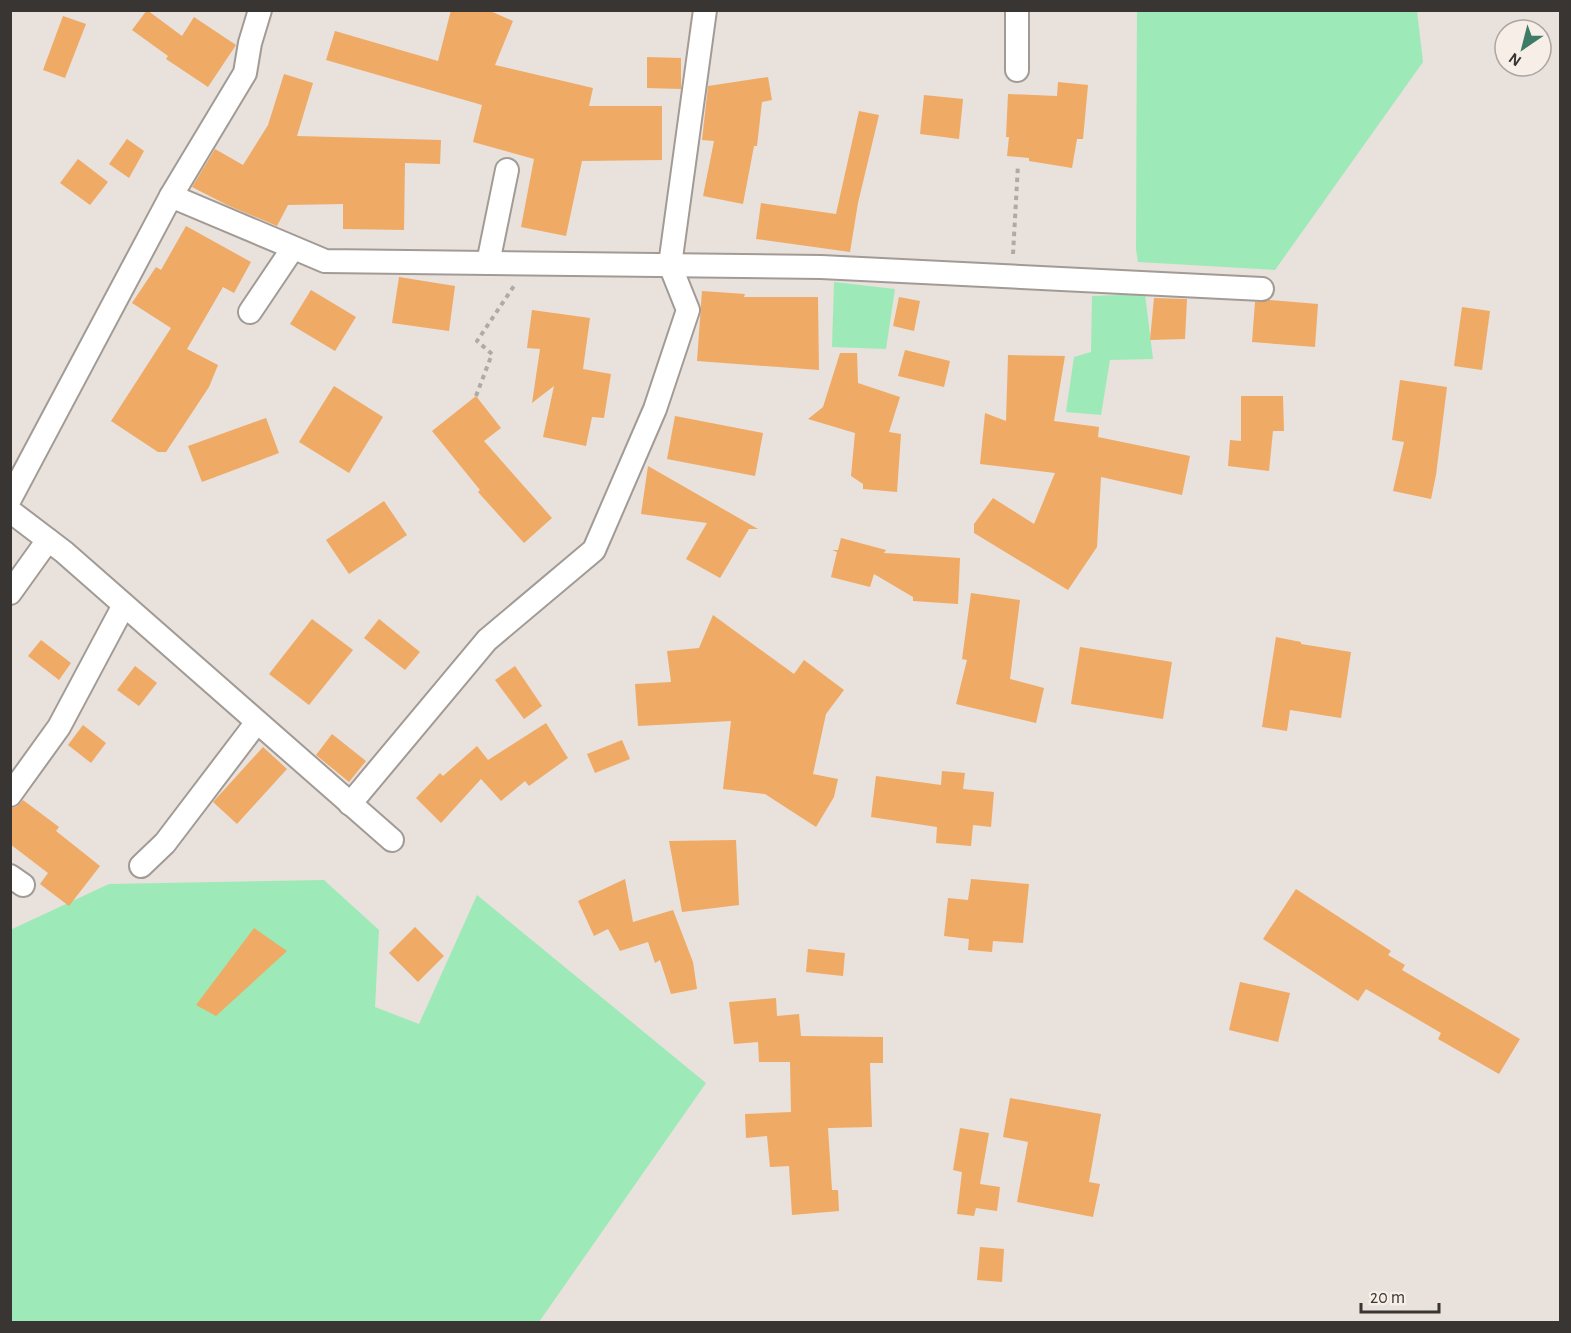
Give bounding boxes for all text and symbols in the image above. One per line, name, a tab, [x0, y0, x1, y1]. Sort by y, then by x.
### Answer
north arrow	[1493, 18, 1553, 78]
text: N	[1506, 50, 1524, 69]
scale bar	[1361, 1276, 1439, 1314]
text: 20 m	[1370, 1289, 1405, 1307]

